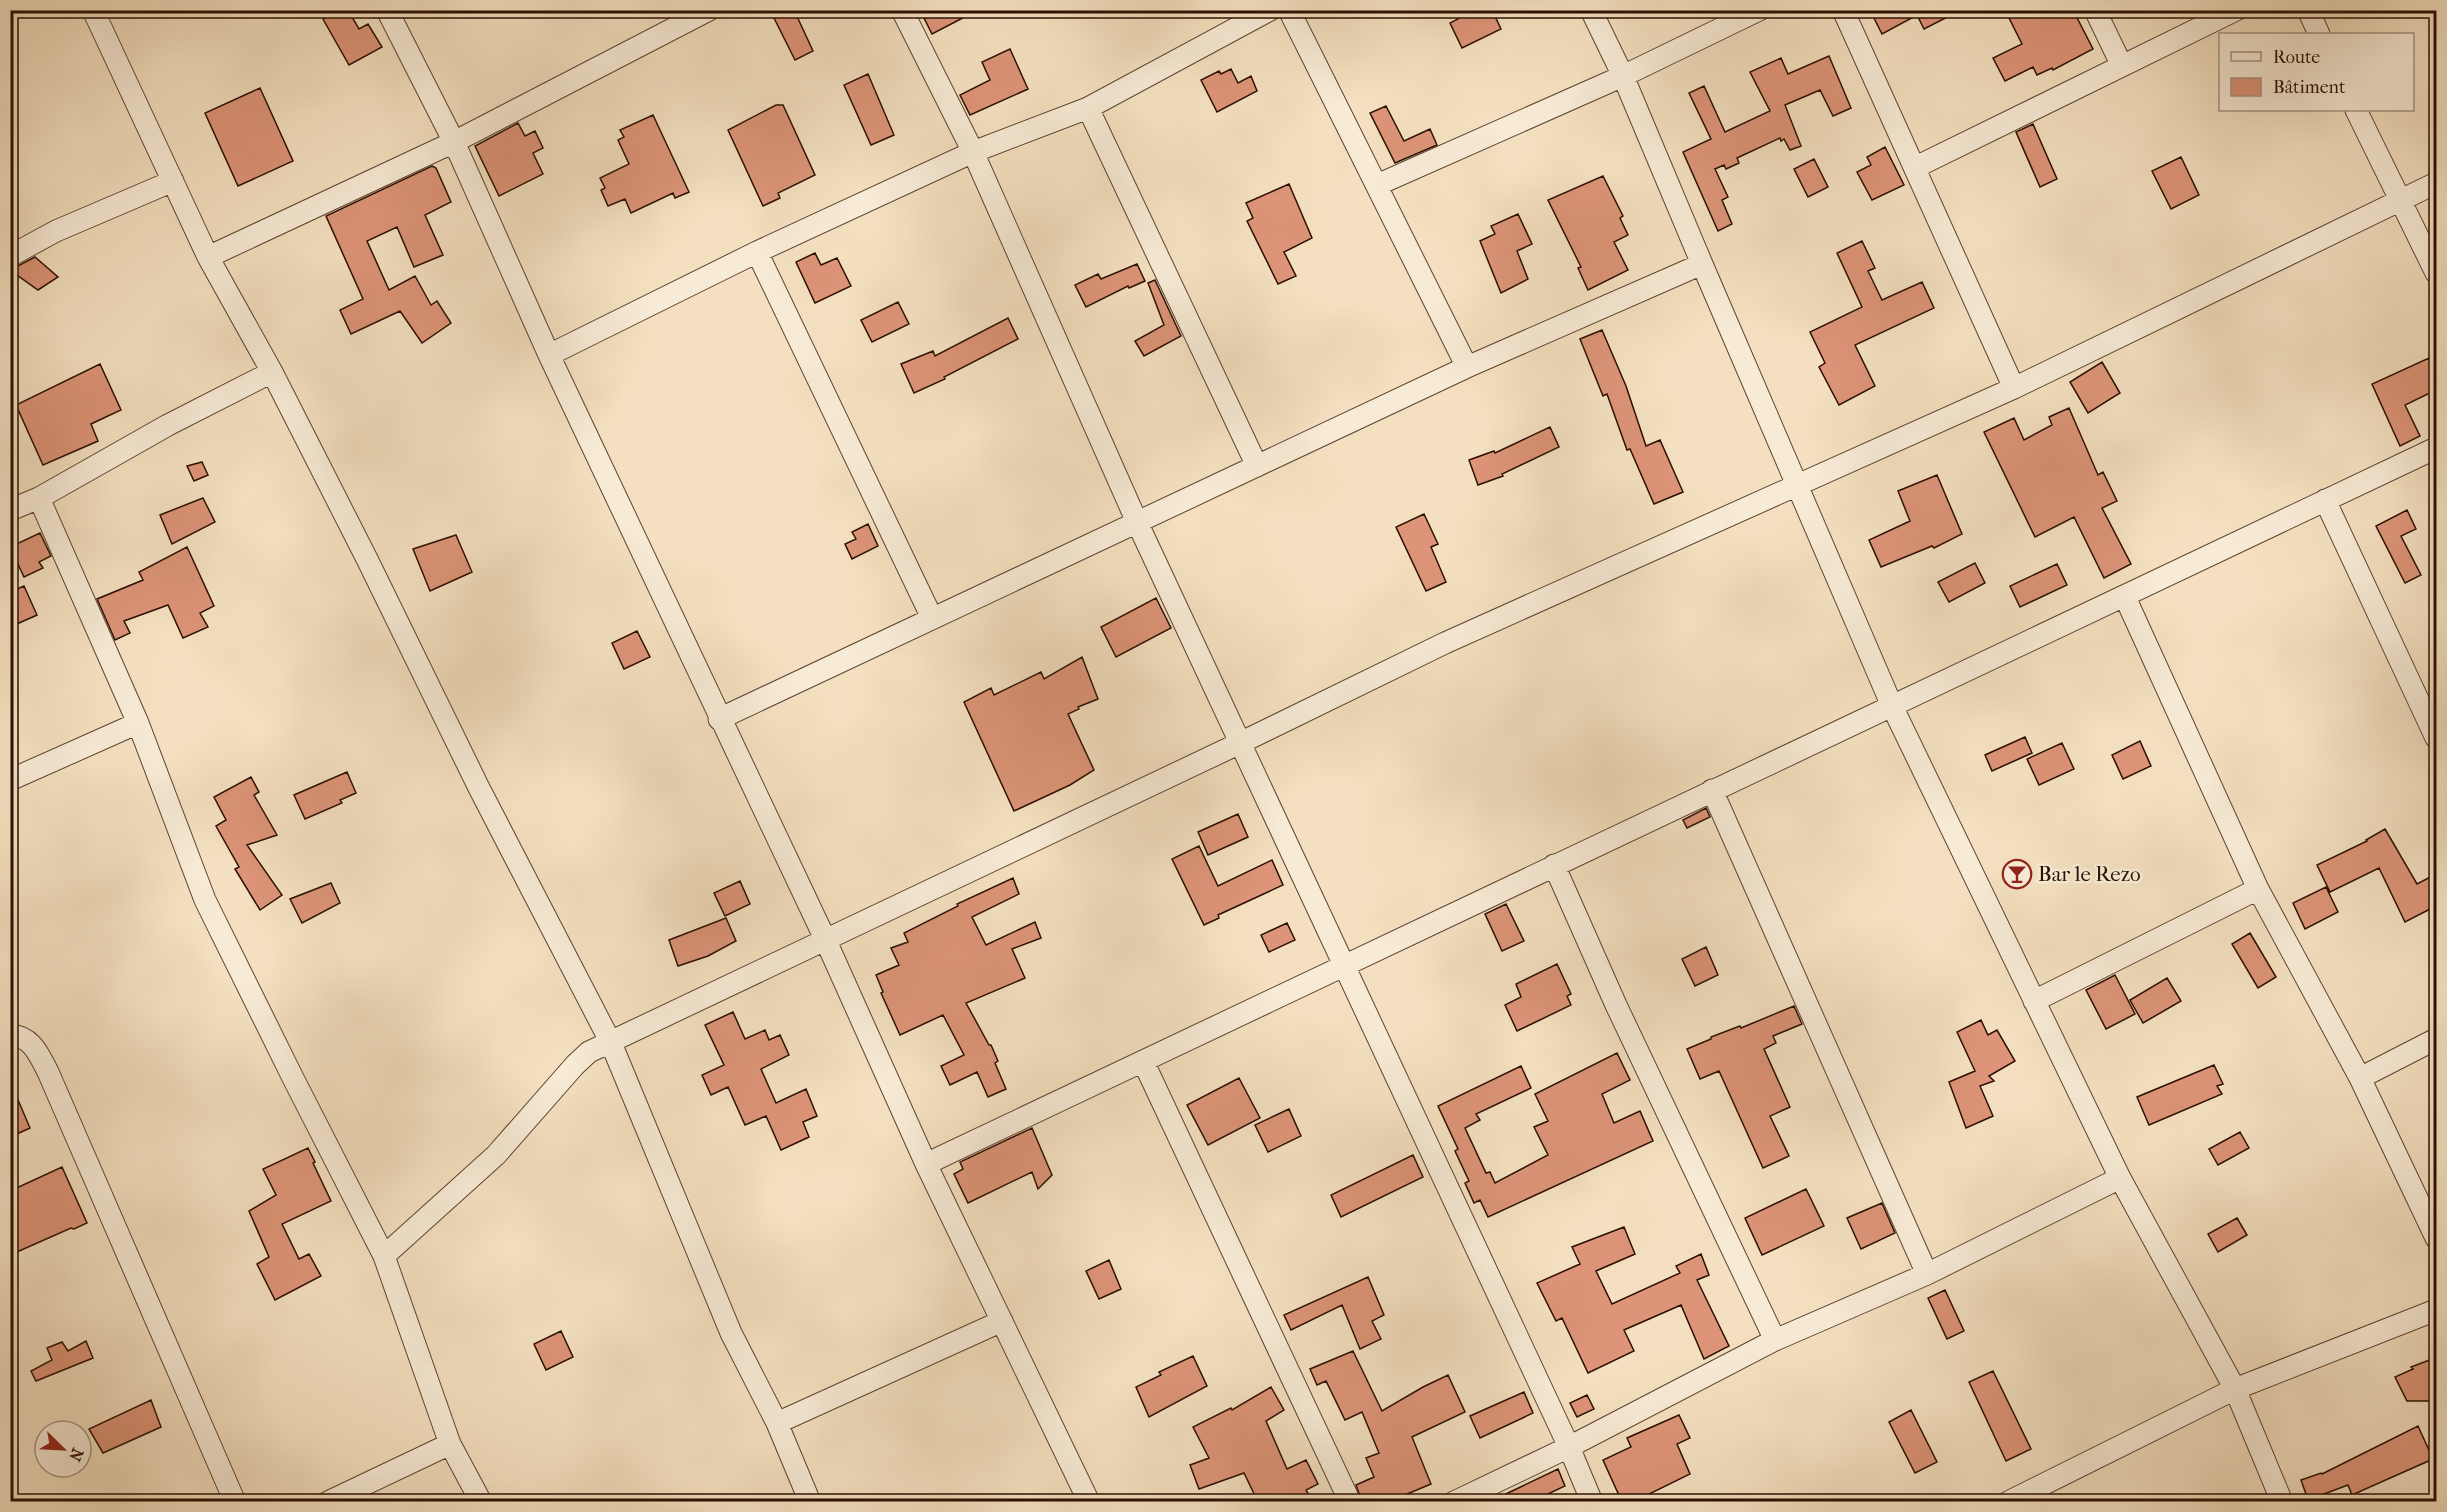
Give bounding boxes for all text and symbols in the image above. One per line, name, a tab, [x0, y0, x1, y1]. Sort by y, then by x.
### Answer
legend	[2219, 33, 2414, 111]
text: Route	[2273, 47, 2320, 68]
text: Bâtiment	[2273, 77, 2346, 98]
bar icon: Bar le Rezo	[2001, 858, 2033, 890]
place label: Bar le Rezo	[2038, 862, 2141, 886]
north arrow	[33, 1419, 93, 1479]
text: N	[65, 1445, 87, 1465]

